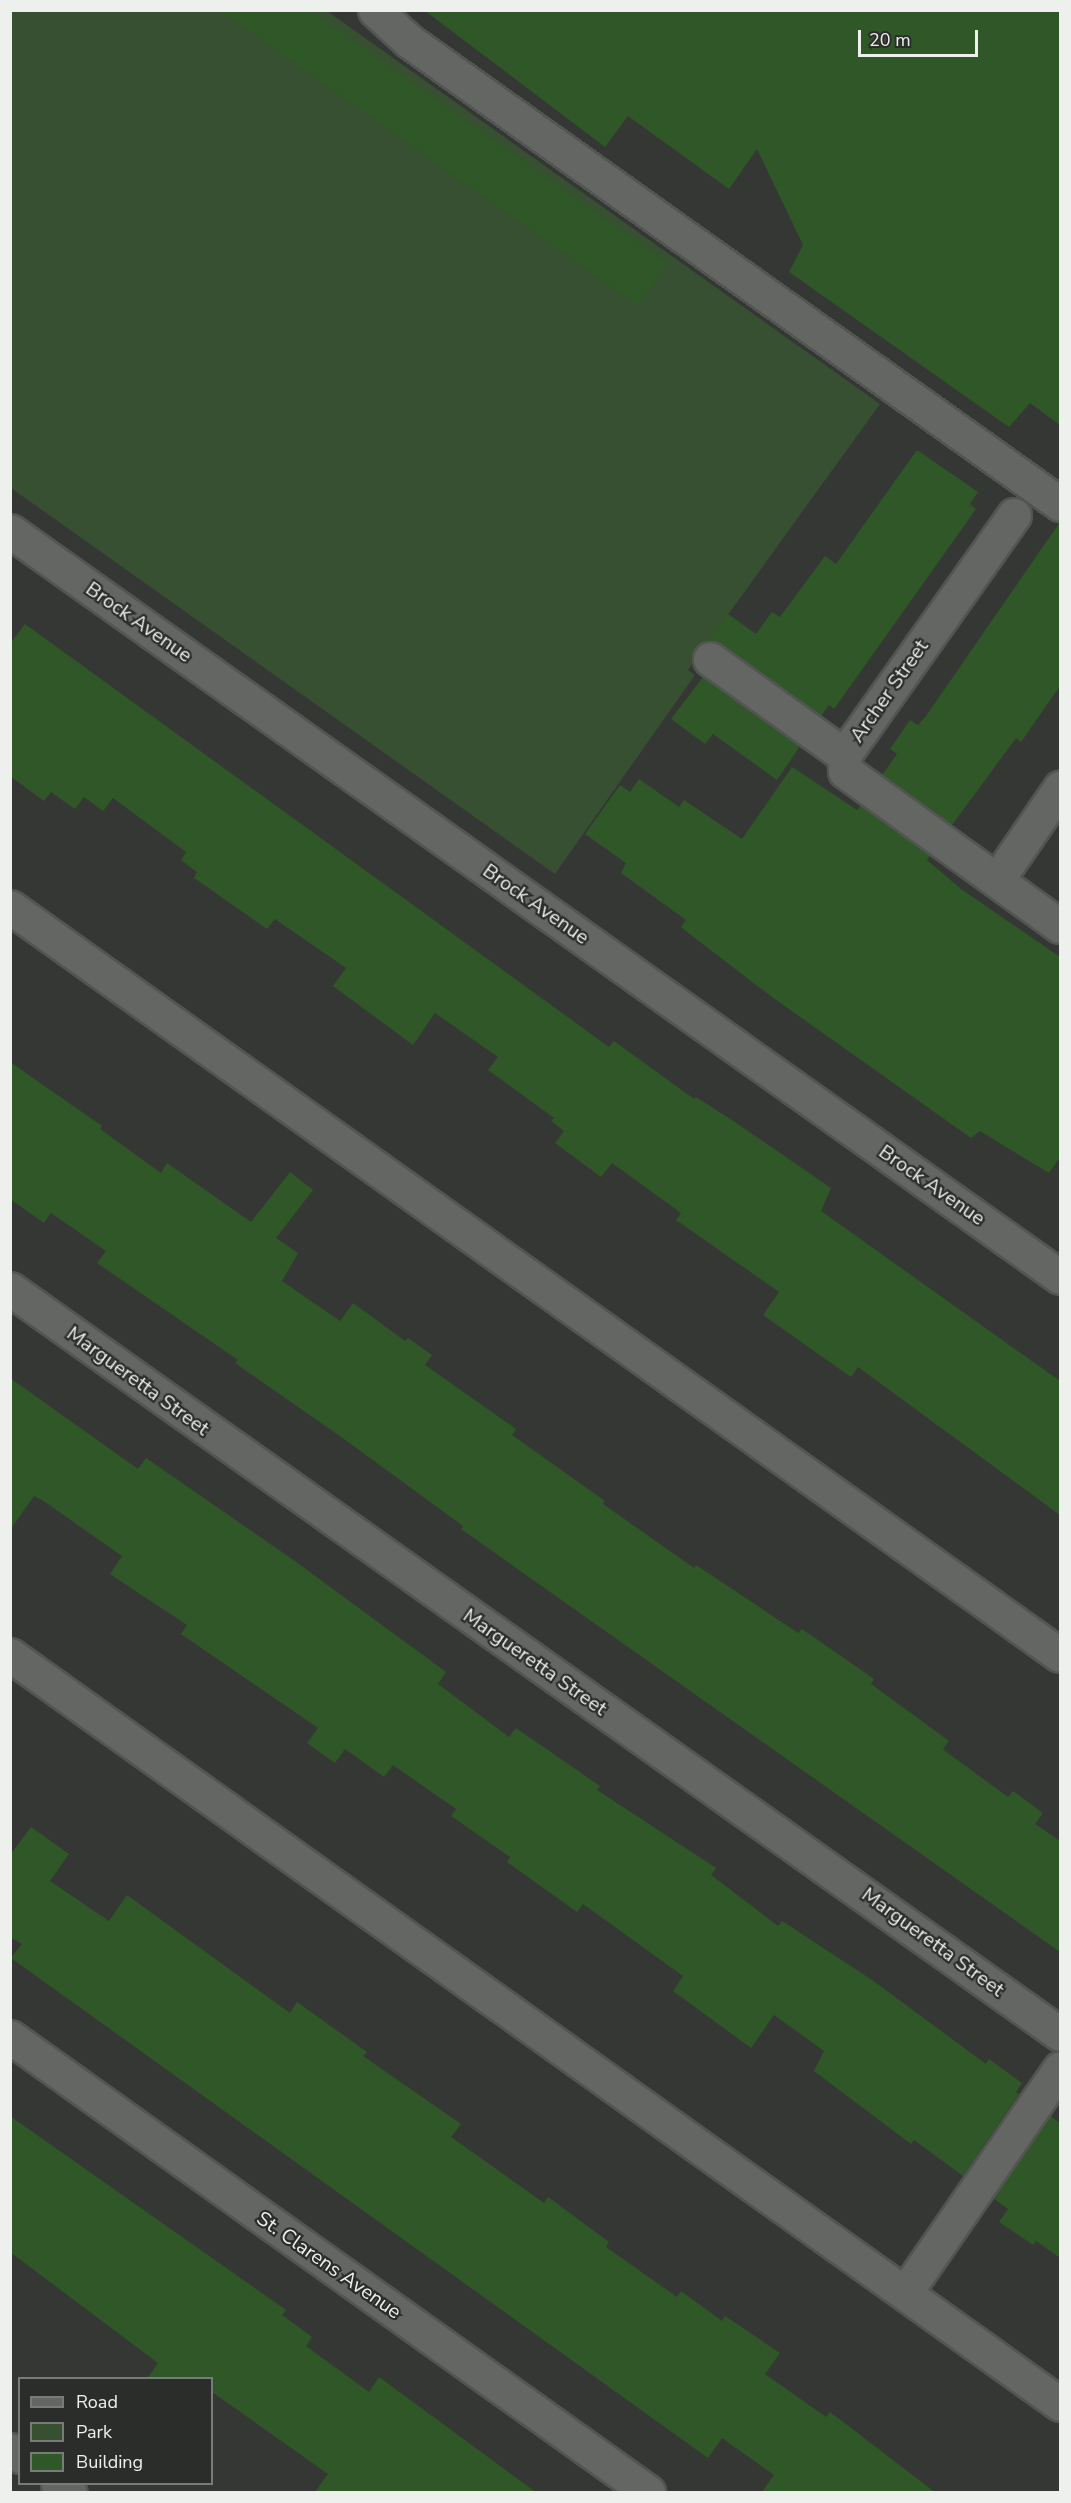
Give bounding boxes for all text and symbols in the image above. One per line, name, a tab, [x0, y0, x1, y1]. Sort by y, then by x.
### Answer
scale bar	[861, 18, 981, 56]
text: 20 m	[869, 28, 911, 52]
street label: Brock Avenue	[81, 577, 197, 667]
street label: Archer Street	[845, 635, 933, 747]
street label: Brock Avenue	[478, 859, 594, 949]
street label: Brock Avenue	[874, 1140, 990, 1230]
street label: Margueretta Street	[62, 1321, 214, 1441]
street label: Margueretta Street	[458, 1603, 612, 1721]
street label: Margueretta Street	[857, 1882, 1009, 2002]
street label: St. Clarens Avenue	[252, 2206, 406, 2324]
legend	[18, 2377, 213, 2485]
text: Road	[76, 2390, 118, 2414]
text: Park	[76, 2420, 112, 2444]
text: Building	[76, 2450, 143, 2474]

